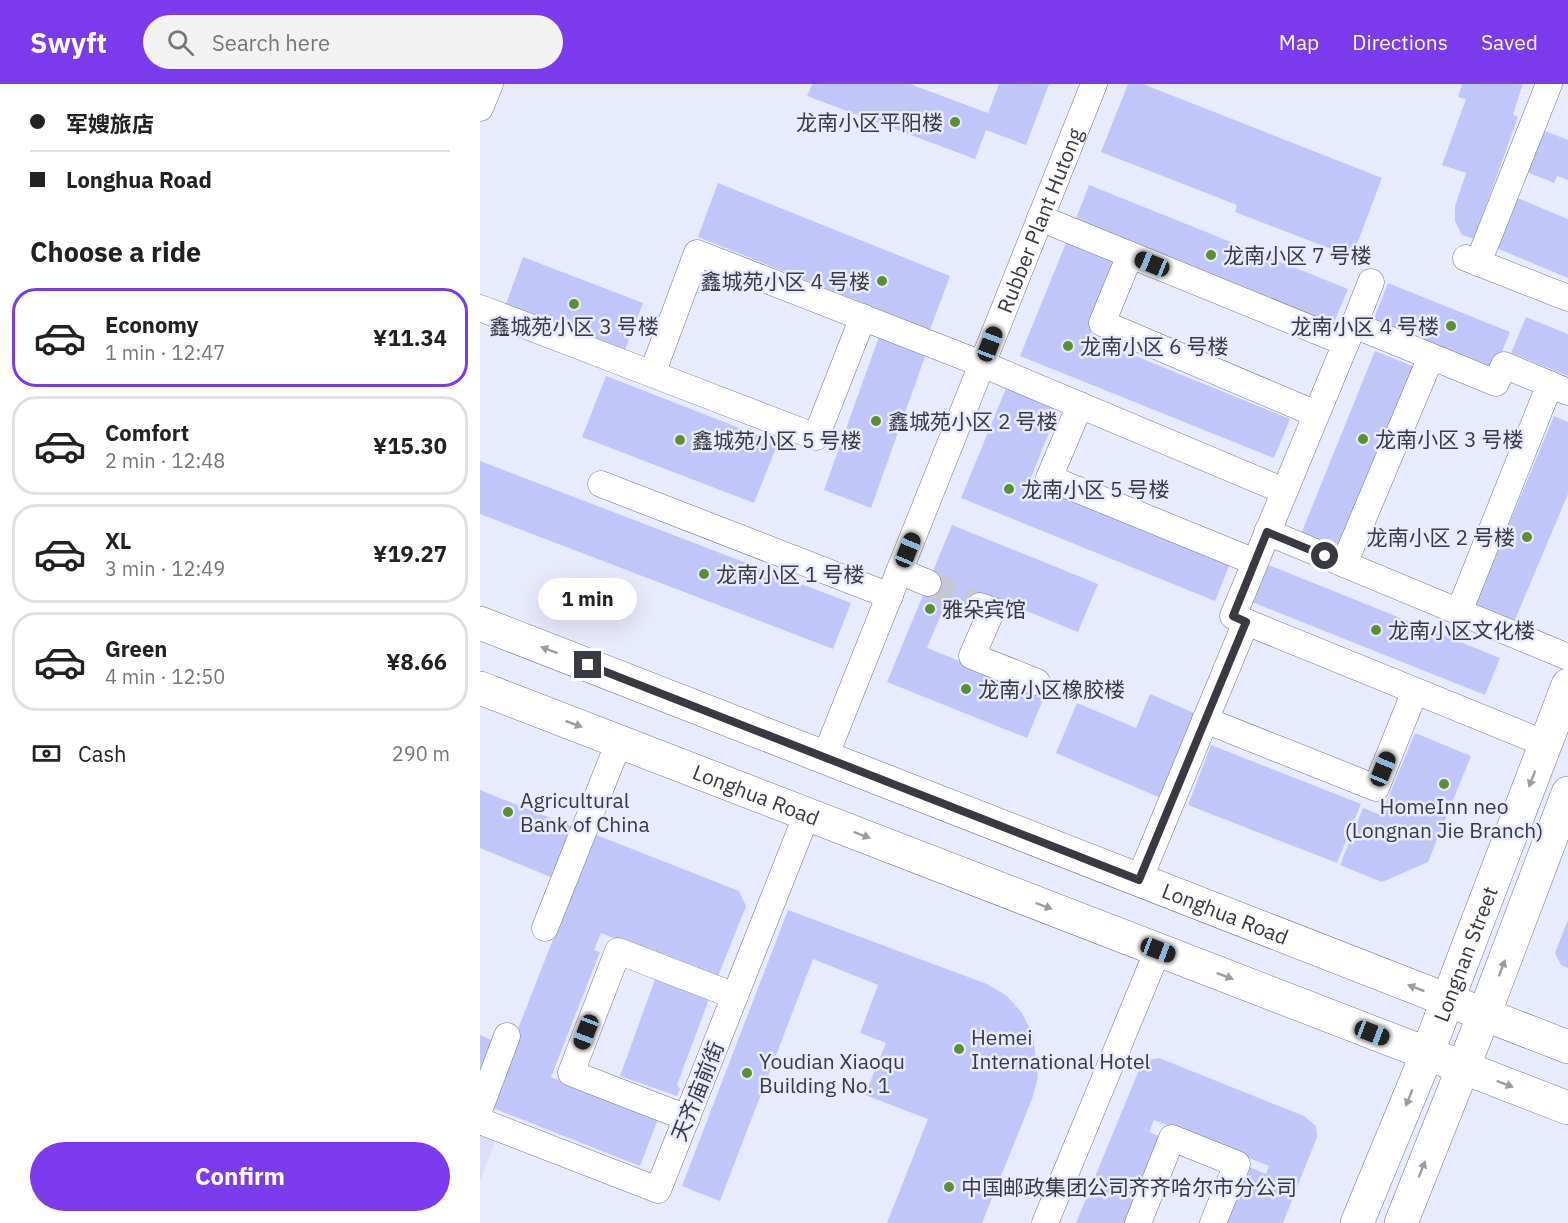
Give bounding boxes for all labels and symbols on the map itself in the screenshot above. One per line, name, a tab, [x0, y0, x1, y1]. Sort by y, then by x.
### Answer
place label: 龙南小区平阳楼	[796, 108, 943, 136]
marker: 龙南小区平阳楼	[948, 115, 962, 129]
street label: Rubber Plant Hutong	[990, 124, 1089, 317]
place label: 龙南小区 7 号楼	[1223, 241, 1372, 269]
marker: 龙南小区 7 号楼	[1204, 248, 1218, 262]
car	[1132, 249, 1172, 279]
place label: 鑫城苑小区 4 号楼	[700, 267, 870, 295]
marker: 鑫城苑小区 4 号楼	[875, 274, 889, 288]
marker: 鑫城苑小区 3 号楼	[567, 297, 581, 311]
place label: 鑫城苑小区 3 号楼	[489, 312, 659, 340]
place label: 龙南小区 4 号楼	[1290, 312, 1439, 340]
marker: 龙南小区 4 号楼	[1444, 319, 1458, 333]
car	[975, 324, 1005, 364]
place label: 龙南小区 6 号楼	[1080, 332, 1229, 360]
marker: 龙南小区 6 号楼	[1061, 339, 1075, 353]
place label: 鑫城苑小区 2 号楼	[888, 407, 1058, 435]
marker: 鑫城苑小区 2 号楼	[869, 414, 883, 428]
place label: 龙南小区 3 号楼	[1375, 425, 1524, 453]
place label: 鑫城苑小区 5 号楼	[692, 426, 862, 454]
marker: 龙南小区 3 号楼	[1356, 432, 1370, 446]
marker: 鑫城苑小区 5 号楼	[673, 433, 687, 447]
place label: 龙南小区 5 号楼	[1021, 475, 1170, 503]
marker: 龙南小区 5 号楼	[1002, 482, 1016, 496]
place label: 龙南小区 2 号楼	[1366, 523, 1515, 551]
car	[893, 530, 923, 570]
marker: 龙南小区 2 号楼	[1520, 530, 1534, 544]
route start	[1311, 542, 1338, 569]
place label: 龙南小区 1 号楼	[716, 560, 865, 588]
marker: 龙南小区 1 号楼	[697, 567, 711, 581]
callout: 1 min	[538, 578, 638, 620]
place label: 雅朵宾馆	[942, 595, 1026, 623]
marker: 雅朵宾馆	[923, 602, 937, 616]
place label: 龙南小区文化楼	[1388, 616, 1535, 644]
marker: 龙南小区文化楼	[1369, 623, 1383, 637]
one-way arrow	[540, 645, 558, 654]
route end	[574, 651, 601, 678]
place label: 龙南小区橡胶楼	[978, 675, 1125, 703]
marker: 龙南小区橡胶楼	[959, 682, 973, 696]
one-way arrow	[565, 720, 583, 729]
car	[1368, 749, 1398, 789]
street label: Longhua Road	[689, 758, 823, 832]
one-way arrow	[1527, 770, 1536, 788]
marker: HomeInn neo (Longnan Jie Branch)	[1437, 777, 1451, 791]
place label: Agricultural Bank of China	[520, 786, 650, 838]
place label: HomeInn neo (Longnan Jie Branch)	[1345, 792, 1543, 844]
marker: Agricultural Bank of China	[501, 805, 515, 819]
one-way arrow	[853, 830, 871, 840]
street label: Longhua Road	[1158, 876, 1293, 951]
street label: Longnan Street	[1427, 882, 1504, 1026]
one-way arrow	[1035, 901, 1053, 911]
car	[1138, 935, 1178, 965]
one-way arrow	[1498, 959, 1507, 977]
one-way arrow	[1217, 971, 1235, 981]
one-way arrow	[1407, 982, 1425, 992]
car	[571, 1012, 601, 1052]
car	[1352, 1018, 1392, 1048]
place label: Hemei International Hotel	[971, 1023, 1151, 1075]
street label: 天齐庙前街	[664, 1037, 730, 1145]
marker: Hemei International Hotel	[952, 1042, 966, 1056]
place label: Youdian Xiaoqu Building No. 1	[759, 1047, 905, 1099]
marker: Youdian Xiaoqu Building No. 1	[740, 1066, 754, 1080]
one-way arrow	[1496, 1080, 1514, 1089]
one-way arrow	[1404, 1089, 1413, 1107]
one-way arrow	[1417, 1159, 1427, 1177]
place label: 中国邮政集团公司齐齐哈尔市分公司	[961, 1173, 1297, 1201]
marker: 中国邮政集团公司齐齐哈尔市分公司	[942, 1180, 956, 1194]

